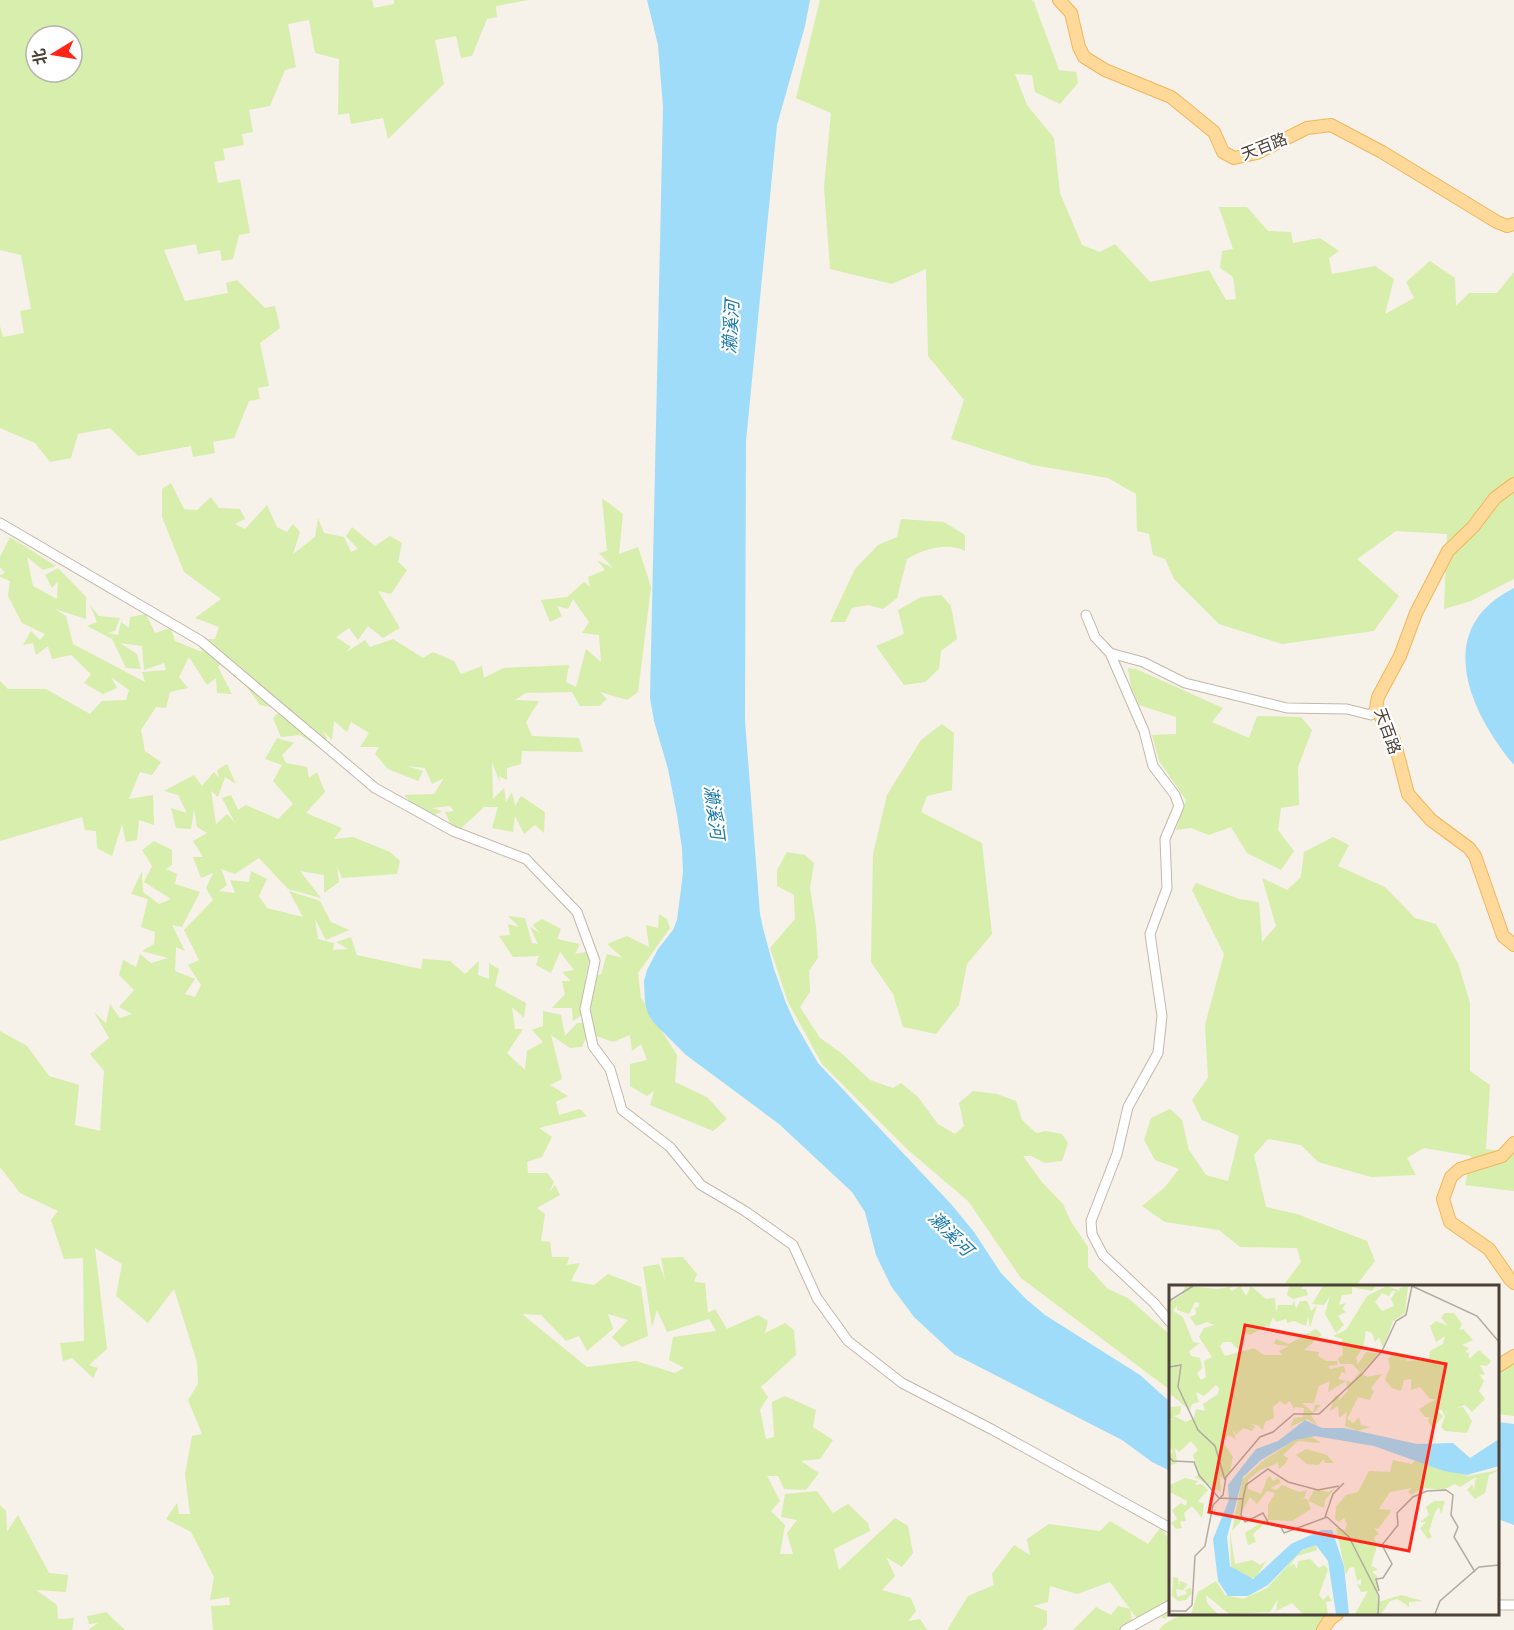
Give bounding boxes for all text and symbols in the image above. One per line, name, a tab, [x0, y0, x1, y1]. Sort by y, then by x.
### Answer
north arrow	[24, 24, 84, 84]
text: 北	[27, 47, 52, 67]
street label: 天百路	[1238, 127, 1290, 165]
water label: 濑溪河	[717, 296, 744, 355]
street label: 天百路	[1369, 705, 1407, 757]
water label: 濑溪河	[699, 784, 731, 843]
water label: 濑溪河	[923, 1205, 981, 1263]
inset map	[1169, 1285, 1499, 1615]

